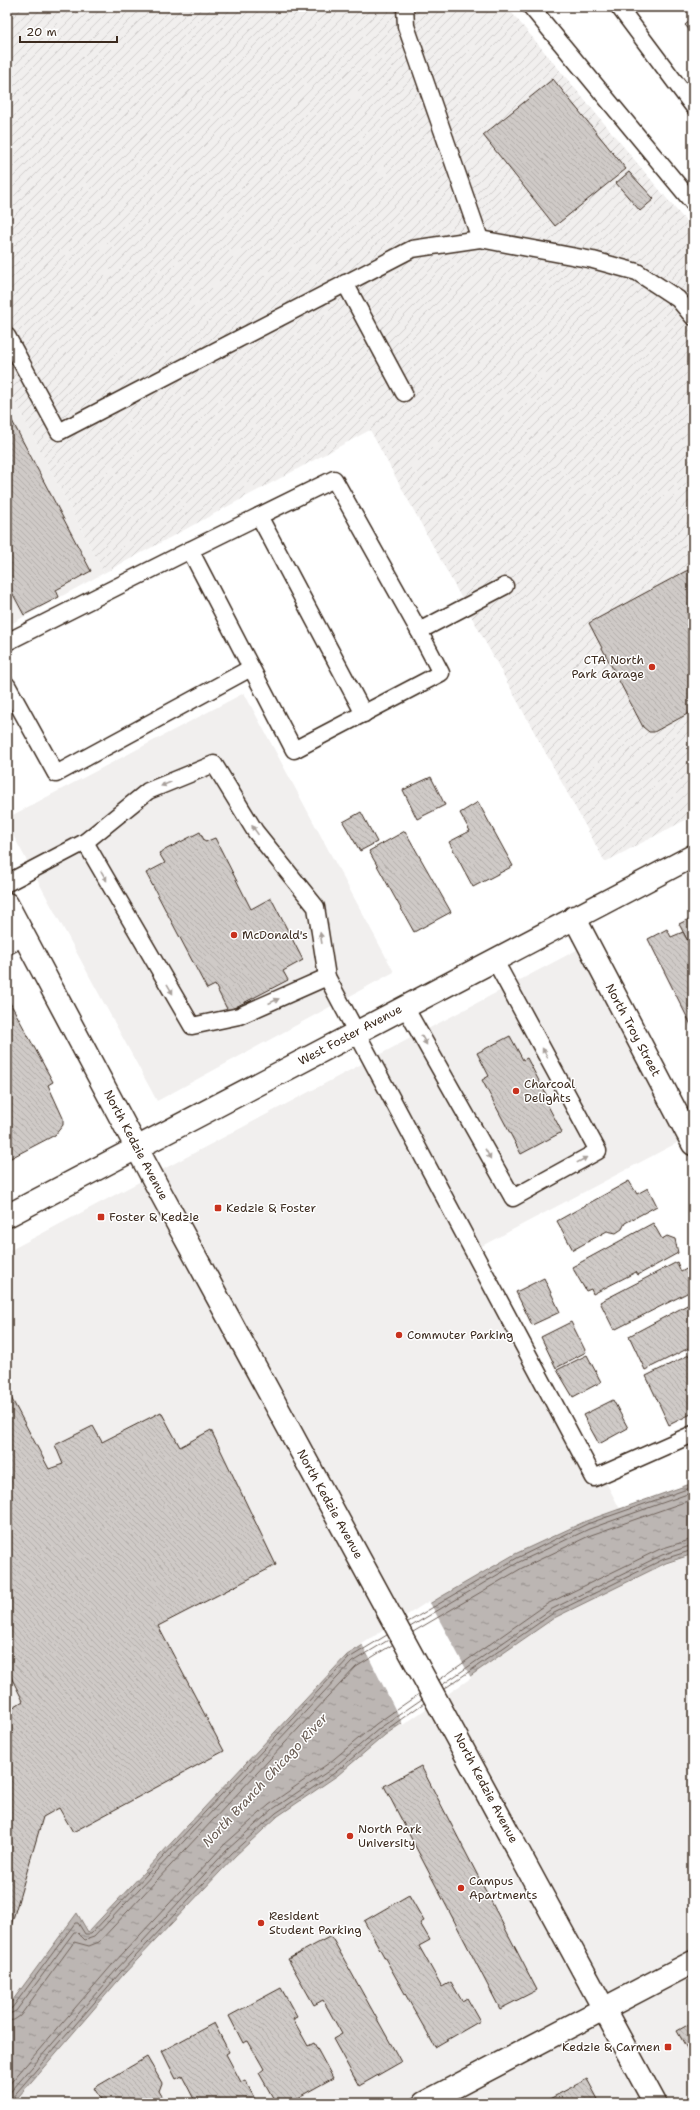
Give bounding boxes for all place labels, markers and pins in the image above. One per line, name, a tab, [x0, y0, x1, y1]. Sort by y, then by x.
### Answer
place label: CTA North Park Garage	[572, 652, 644, 682]
marker: CTA North Park Garage	[647, 662, 657, 672]
place label: McDonald's	[242, 927, 308, 943]
marker: McDonald's	[229, 930, 239, 940]
place label: Charcoal Delights	[524, 1076, 575, 1106]
marker: Charcoal Delights	[511, 1086, 521, 1096]
place label: Kedzie & Foster	[226, 1200, 316, 1216]
marker: Kedzie & Foster	[213, 1203, 223, 1213]
place label: Foster & Kedzie	[109, 1209, 199, 1225]
marker: Foster & Kedzie	[96, 1212, 106, 1222]
place label: Commuter Parking	[407, 1327, 513, 1343]
marker: Commuter Parking	[394, 1330, 404, 1340]
place label: North Park University	[358, 1821, 422, 1851]
marker: North Park University	[345, 1831, 355, 1841]
place label: Campus Apartments	[469, 1873, 538, 1903]
marker: Campus Apartments	[456, 1883, 466, 1893]
place label: Resident Student Parking	[269, 1908, 362, 1938]
marker: Resident Student Parking	[256, 1918, 266, 1928]
place label: Kedzie & Carmen	[562, 2039, 660, 2055]
marker: Kedzie & Carmen	[663, 2042, 673, 2052]

